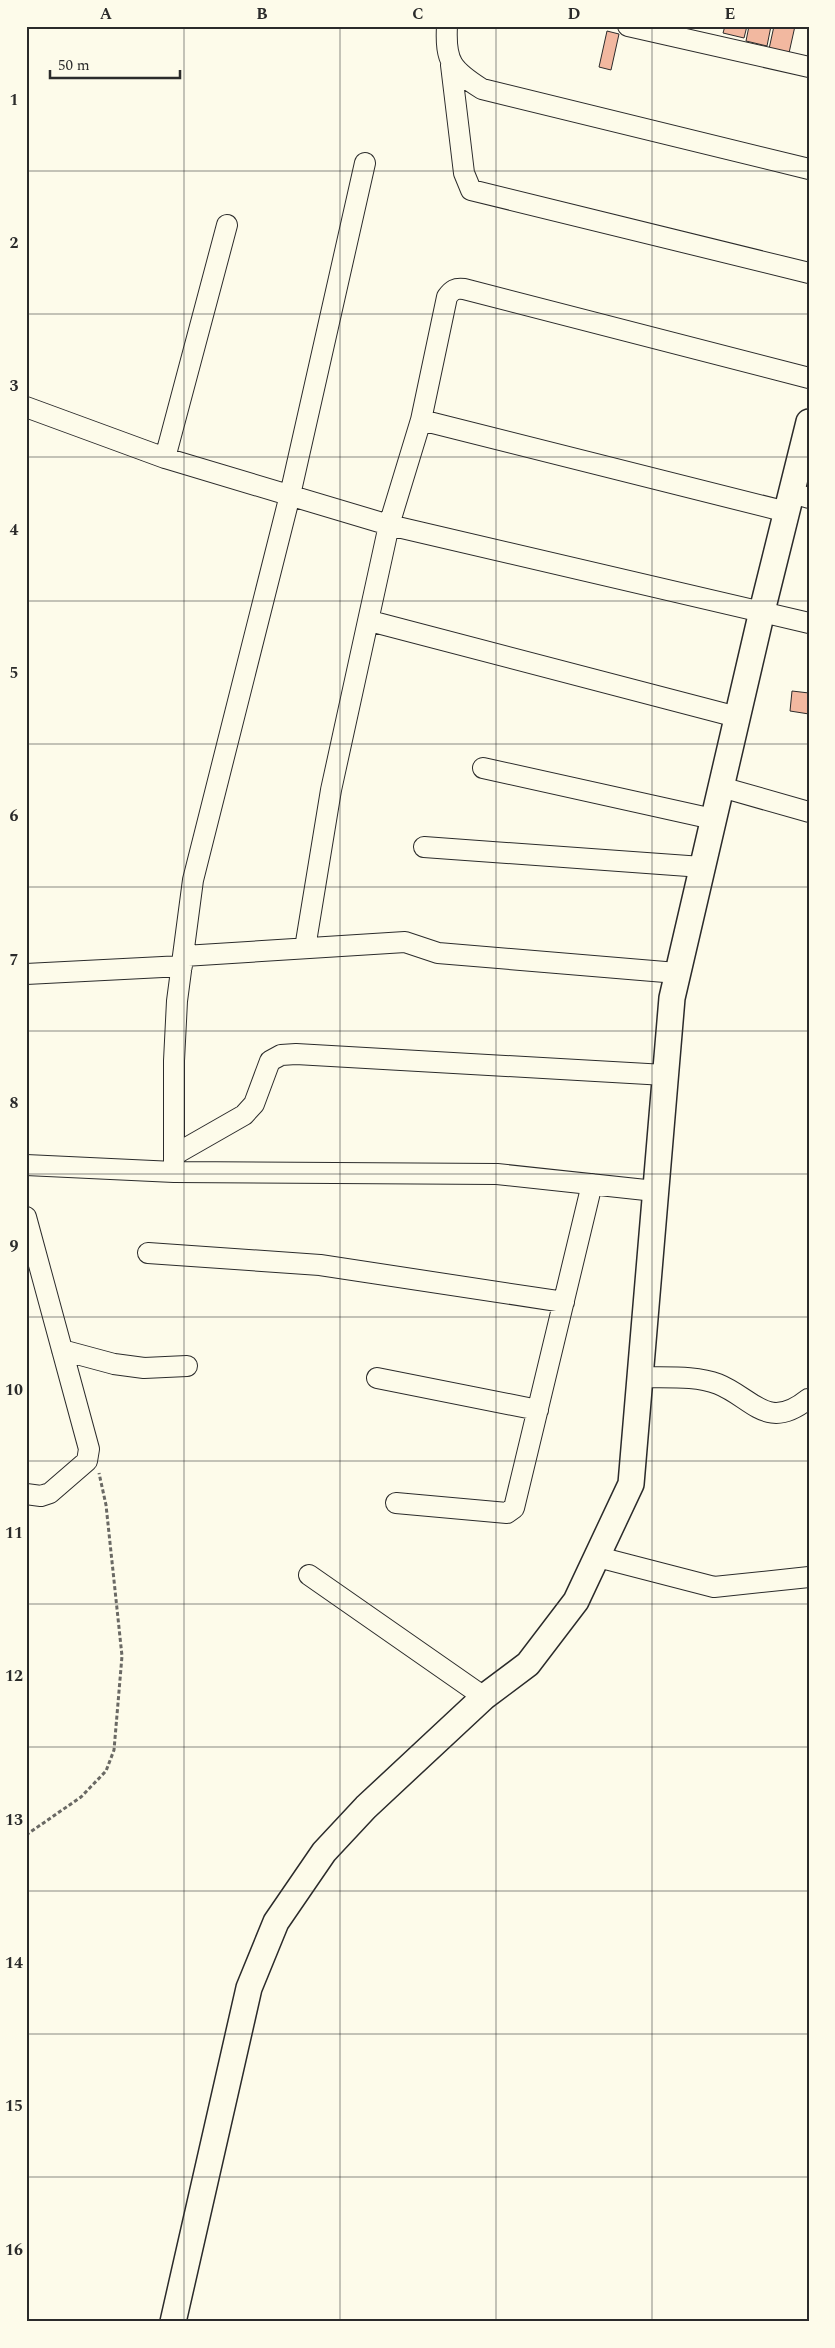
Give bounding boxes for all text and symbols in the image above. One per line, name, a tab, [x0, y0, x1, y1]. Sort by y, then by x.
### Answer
text: A	[100, 2, 113, 26]
text: B	[256, 2, 268, 26]
text: C	[412, 2, 424, 26]
text: D	[568, 2, 581, 26]
text: E	[725, 2, 735, 26]
scale bar	[50, 48, 180, 80]
text: 50 m	[58, 54, 90, 77]
text: 1	[10, 88, 18, 112]
text: 2	[10, 231, 19, 255]
text: 3	[10, 374, 19, 398]
text: 4	[10, 518, 19, 542]
text: 5	[10, 661, 18, 685]
text: 6	[10, 804, 19, 828]
text: 7	[10, 948, 19, 972]
text: 8	[10, 1091, 19, 1115]
text: 9	[10, 1234, 19, 1258]
text: 10	[5, 1378, 23, 1402]
text: 11	[5, 1521, 23, 1545]
text: 12	[5, 1664, 23, 1688]
text: 13	[5, 1808, 23, 1832]
text: 14	[5, 1951, 23, 1975]
text: 15	[5, 2094, 23, 2118]
text: 16	[5, 2238, 23, 2262]

